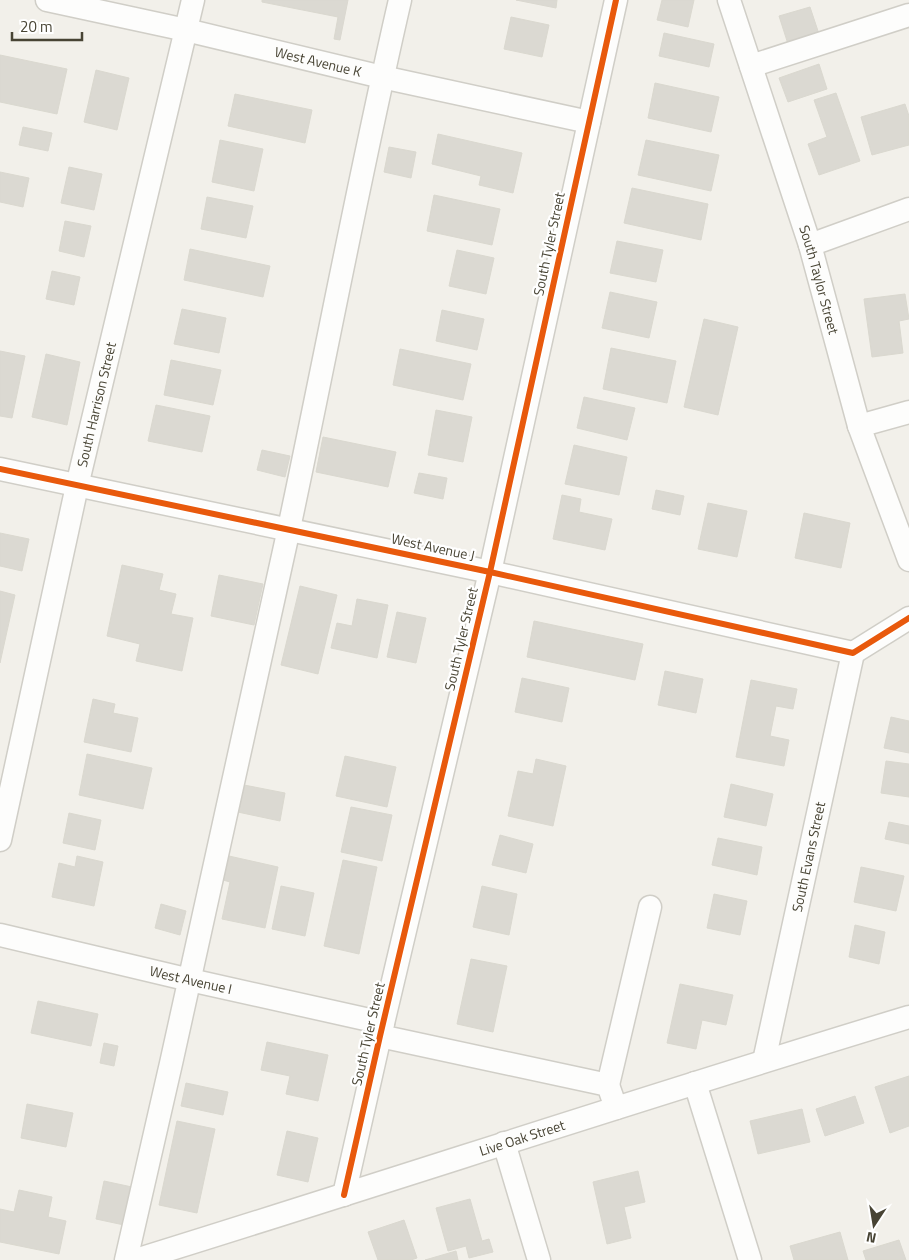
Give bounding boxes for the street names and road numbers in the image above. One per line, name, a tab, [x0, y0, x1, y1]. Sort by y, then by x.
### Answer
street label: West Avenue K	[273, 41, 364, 82]
street label: South Tyler Street	[527, 190, 570, 298]
street label: South Taylor Street	[794, 222, 845, 337]
street label: South Harrison Street	[71, 340, 121, 469]
street label: West Avenue J	[390, 527, 477, 566]
street label: South Tyler Street	[438, 585, 483, 693]
street label: South Evans Street	[786, 799, 830, 914]
street label: West Avenue I	[147, 960, 234, 999]
street label: South Tyler Street	[345, 980, 390, 1088]
street label: Live Oak Street	[477, 1114, 568, 1161]

